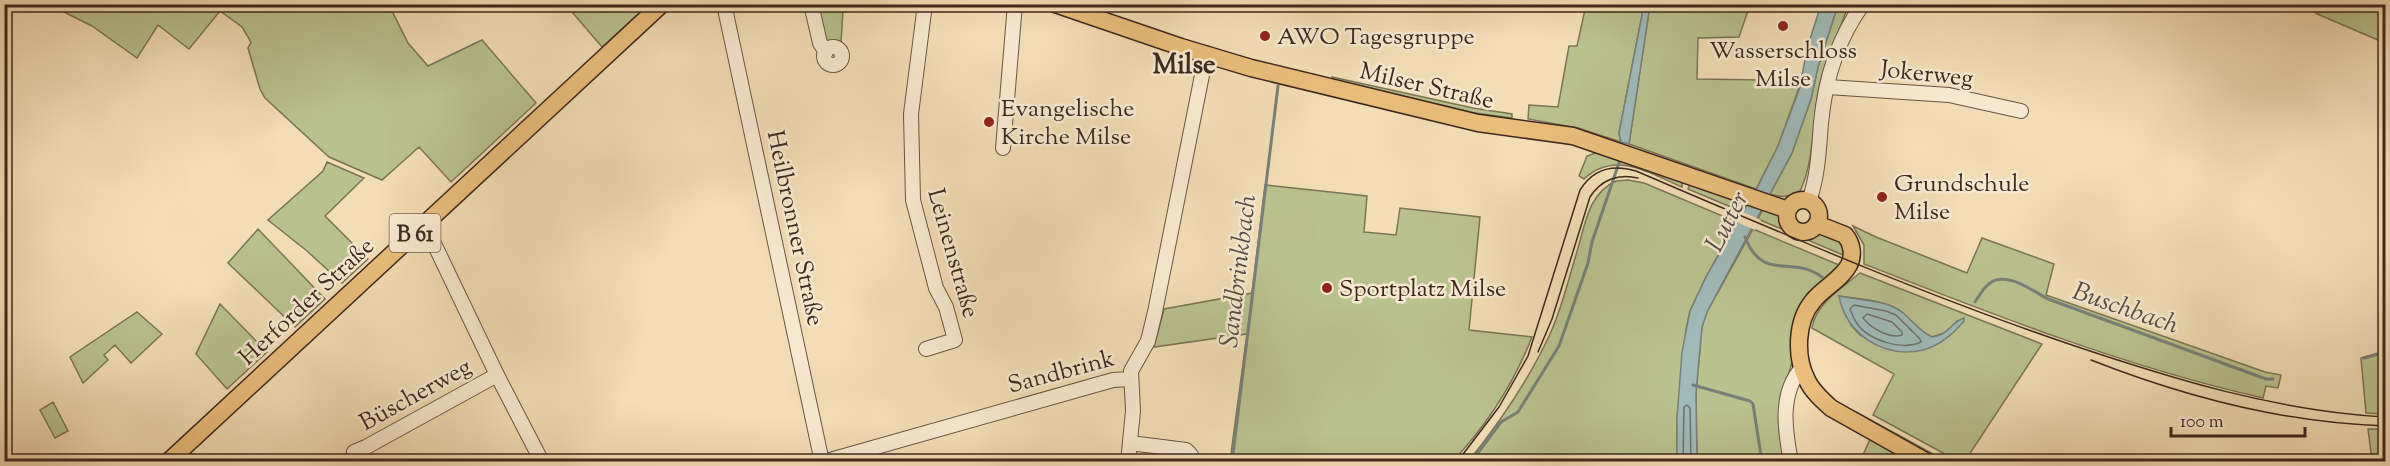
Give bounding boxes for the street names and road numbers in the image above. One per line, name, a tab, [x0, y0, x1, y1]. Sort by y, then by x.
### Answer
street label: Jokerweg	[1877, 53, 1975, 97]
street label: Milser Straße	[1356, 55, 1497, 119]
street label: Heilbronner Straße	[757, 128, 831, 329]
street label: Leinenstraße	[917, 185, 987, 322]
road number: B 61	[390, 214, 440, 252]
street label: Herforder Straße	[232, 231, 383, 374]
street label: Sandbrink	[1004, 342, 1119, 403]
street label: Büscherweg	[354, 351, 478, 441]

